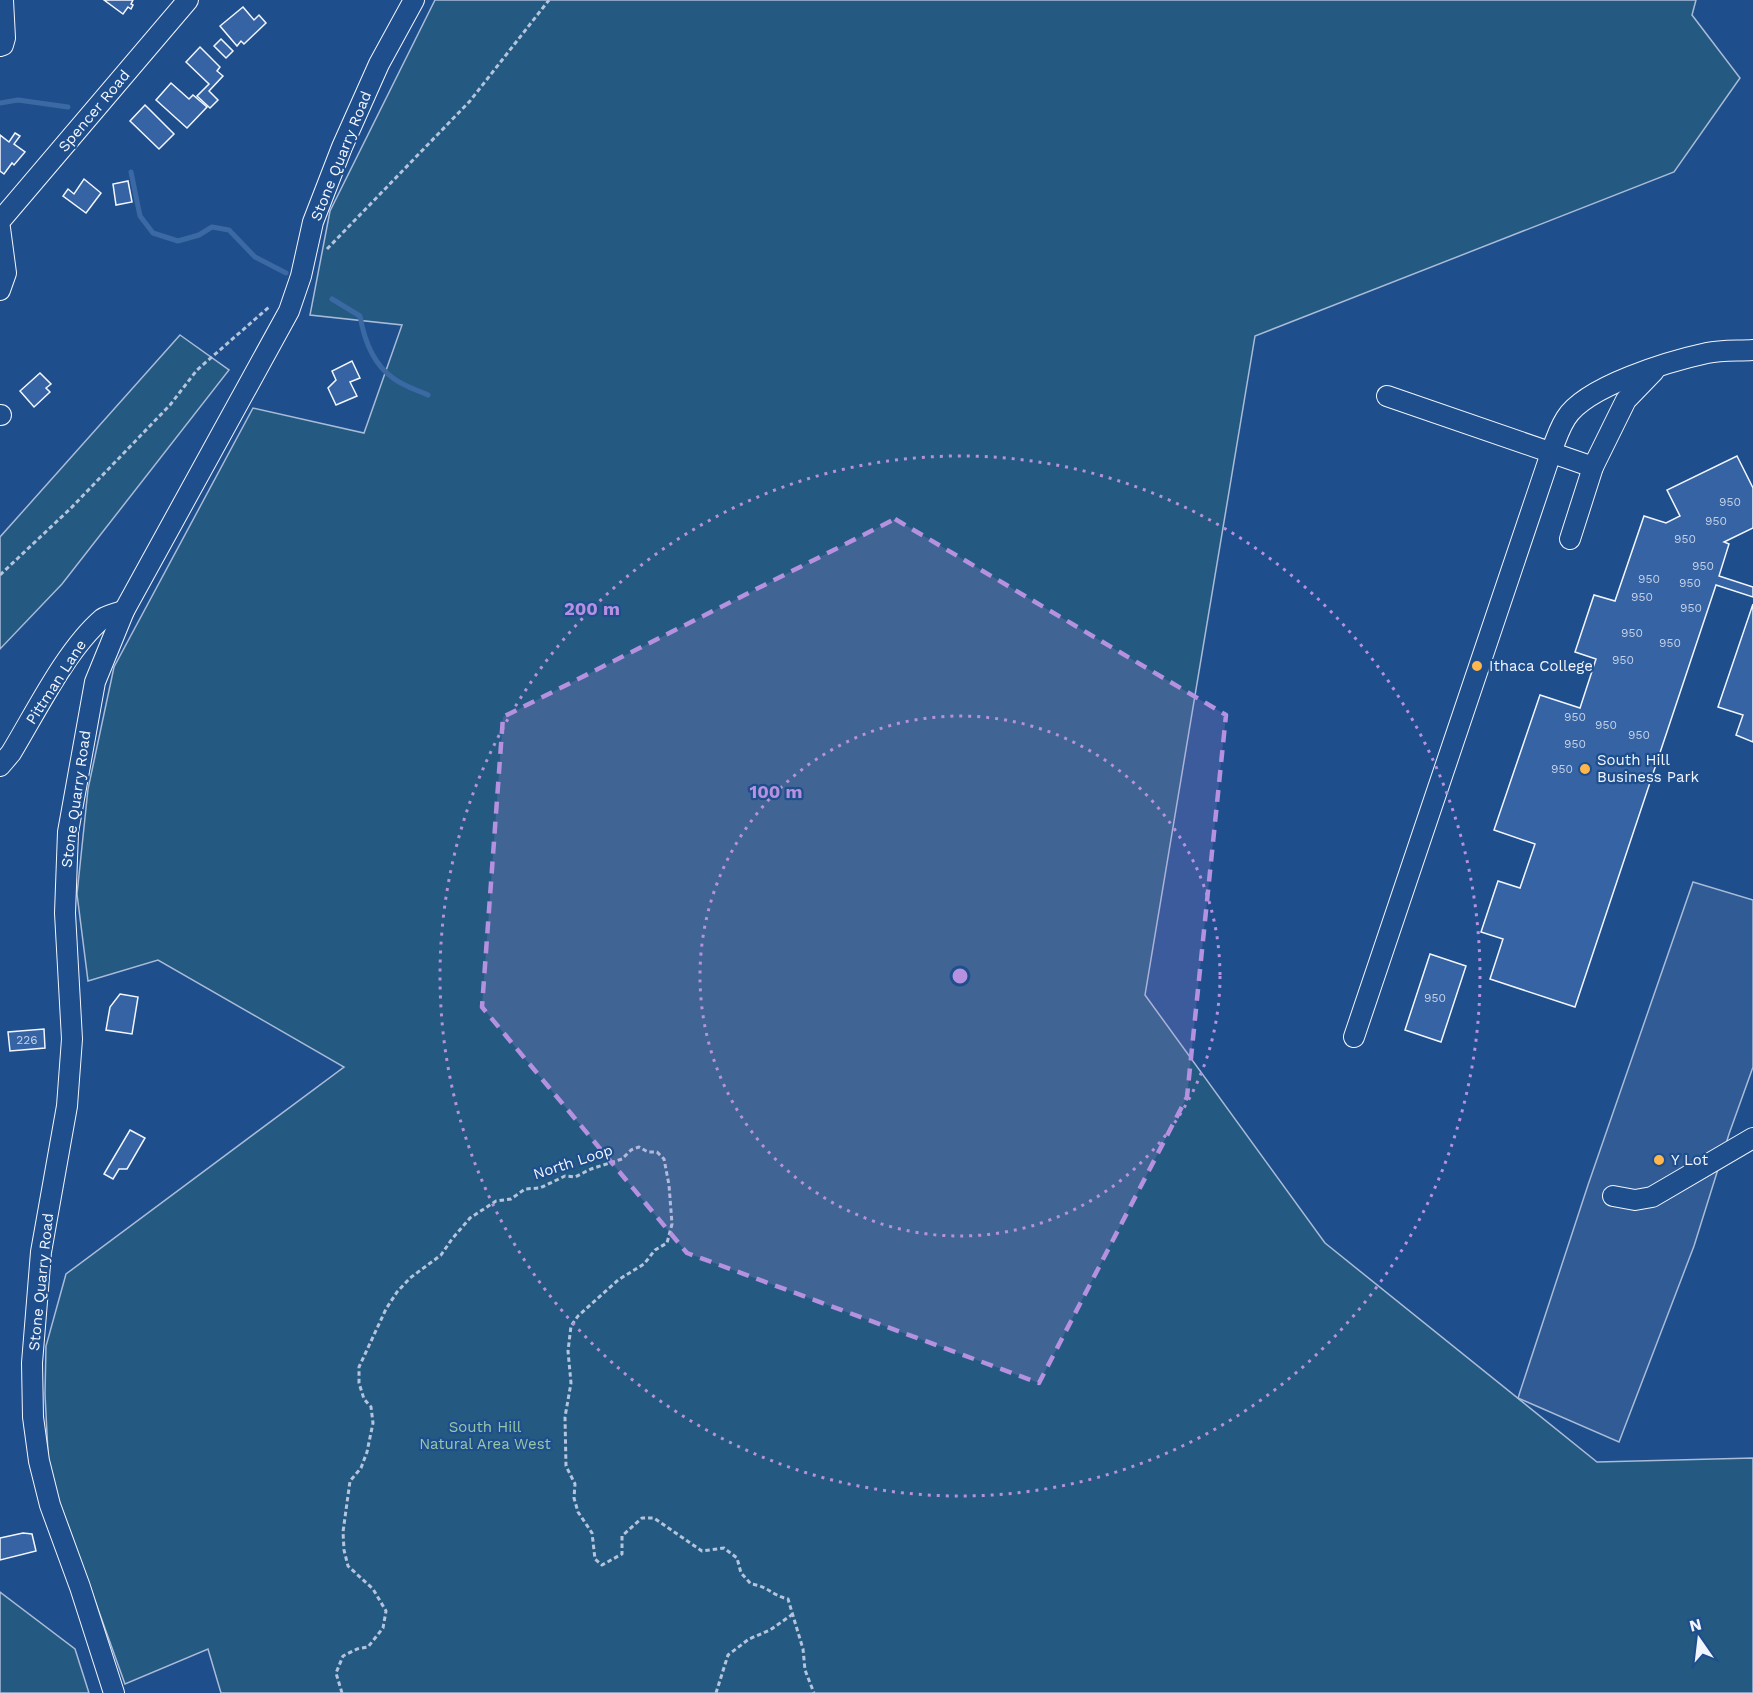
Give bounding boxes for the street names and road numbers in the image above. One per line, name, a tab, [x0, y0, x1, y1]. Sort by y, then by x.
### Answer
street label: Spencer Road	[54, 66, 134, 156]
street label: Stone Quarry Road	[307, 89, 375, 223]
street label: Pittman Lane	[22, 636, 90, 728]
street label: Stone Quarry Road	[57, 729, 95, 869]
street label: North Loop	[531, 1141, 615, 1183]
street label: Stone Quarry Road	[25, 1212, 57, 1352]

